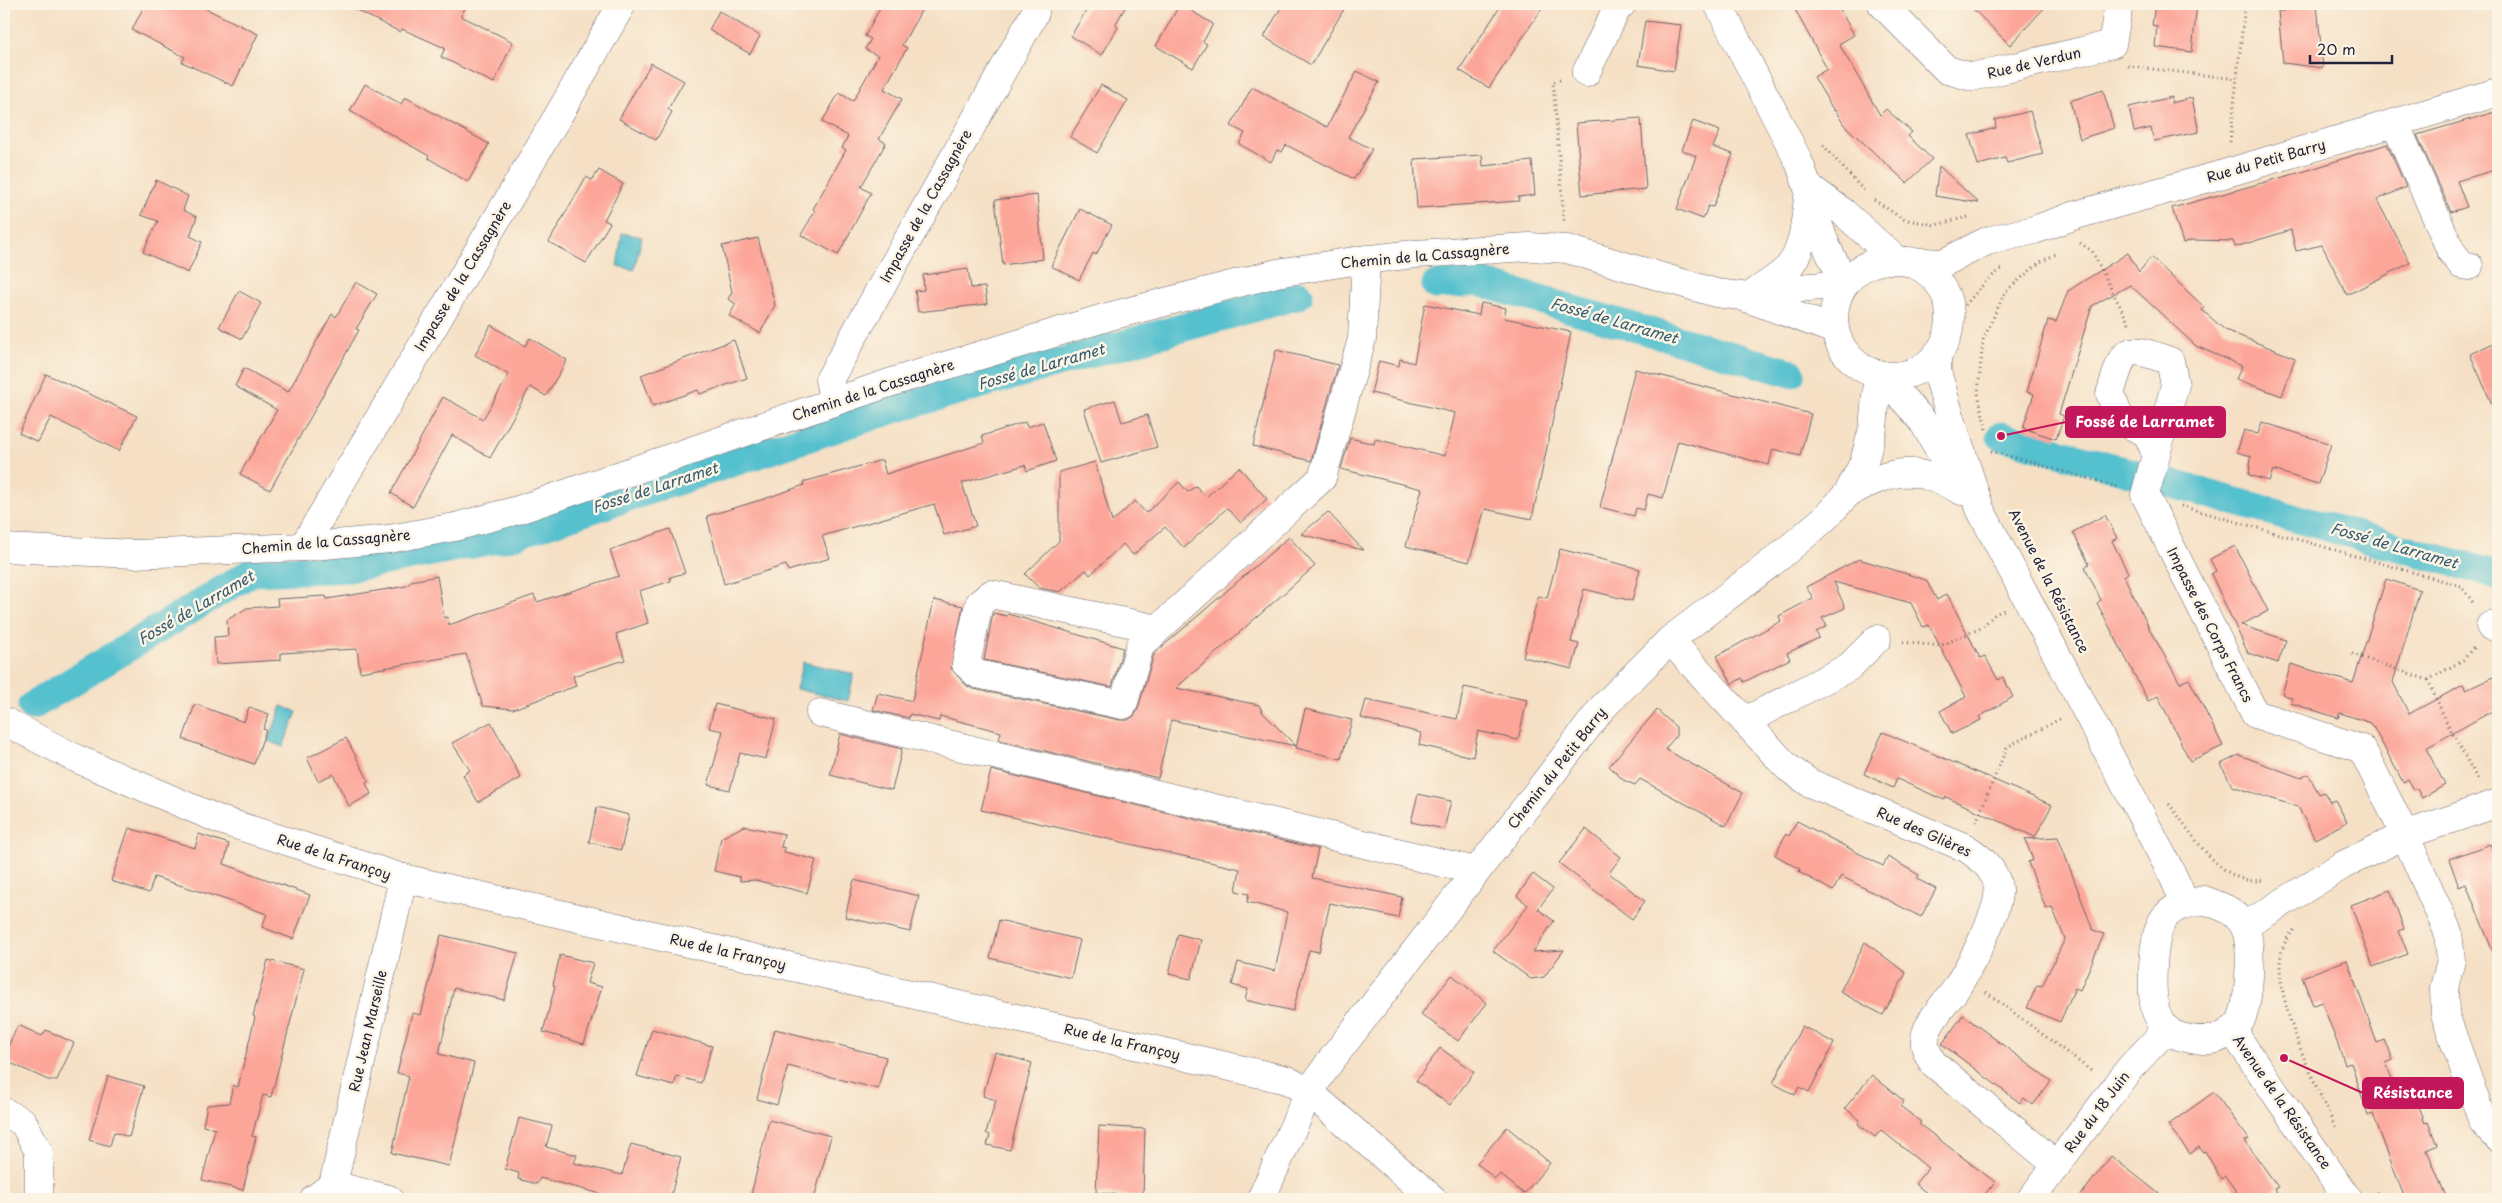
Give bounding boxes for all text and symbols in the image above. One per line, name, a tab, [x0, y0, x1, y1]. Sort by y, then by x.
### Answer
scale bar	[2310, 32, 2392, 64]
text: 20 m	[2317, 37, 2356, 60]
street label: Rue de Verdun	[1985, 41, 2083, 84]
street label: Impasse de la Cassagnère	[875, 125, 977, 286]
street label: Rue du Petit Barry	[2204, 134, 2328, 188]
street label: Impasse de la Cassagnère	[409, 196, 516, 355]
street label: Chemin de la Cassagnère	[1340, 238, 1511, 273]
water label: Fossé de Larramet	[1548, 290, 1682, 349]
water label: Fossé de Larramet	[975, 336, 1108, 395]
street label: Chemin de la Cassagnère	[789, 353, 957, 426]
callout: Fossé de Larramet	[2066, 407, 2225, 437]
text: Fossé de Larramet	[2075, 409, 2215, 432]
water label: Fossé de Larramet	[589, 455, 722, 518]
street label: Avenue de la Résistance	[2004, 505, 2095, 657]
water label: Fossé de Larramet	[2328, 515, 2462, 574]
street label: Chemin de la Cassagnère	[241, 524, 412, 559]
street label: Impasse des Corps Francs	[2162, 544, 2259, 706]
water label: Fossé de Larramet	[133, 563, 259, 649]
street label: Chemin du Petit Barry	[1502, 702, 1611, 833]
street label: Rue des Glières	[1874, 801, 1975, 862]
street label: Rue de la Françoy	[274, 828, 394, 885]
street label: Rue de la Françoy	[668, 928, 788, 975]
street label: Rue Jean Marseille	[343, 968, 392, 1094]
street label: Rue de la Françoy	[1062, 1018, 1182, 1065]
street label: Avenue de la Résistance	[2228, 1030, 2337, 1173]
street label: Rue du 18 Juin	[2059, 1067, 2134, 1157]
callout: Résistance	[2363, 1078, 2463, 1108]
text: Résistance	[2373, 1080, 2453, 1103]

